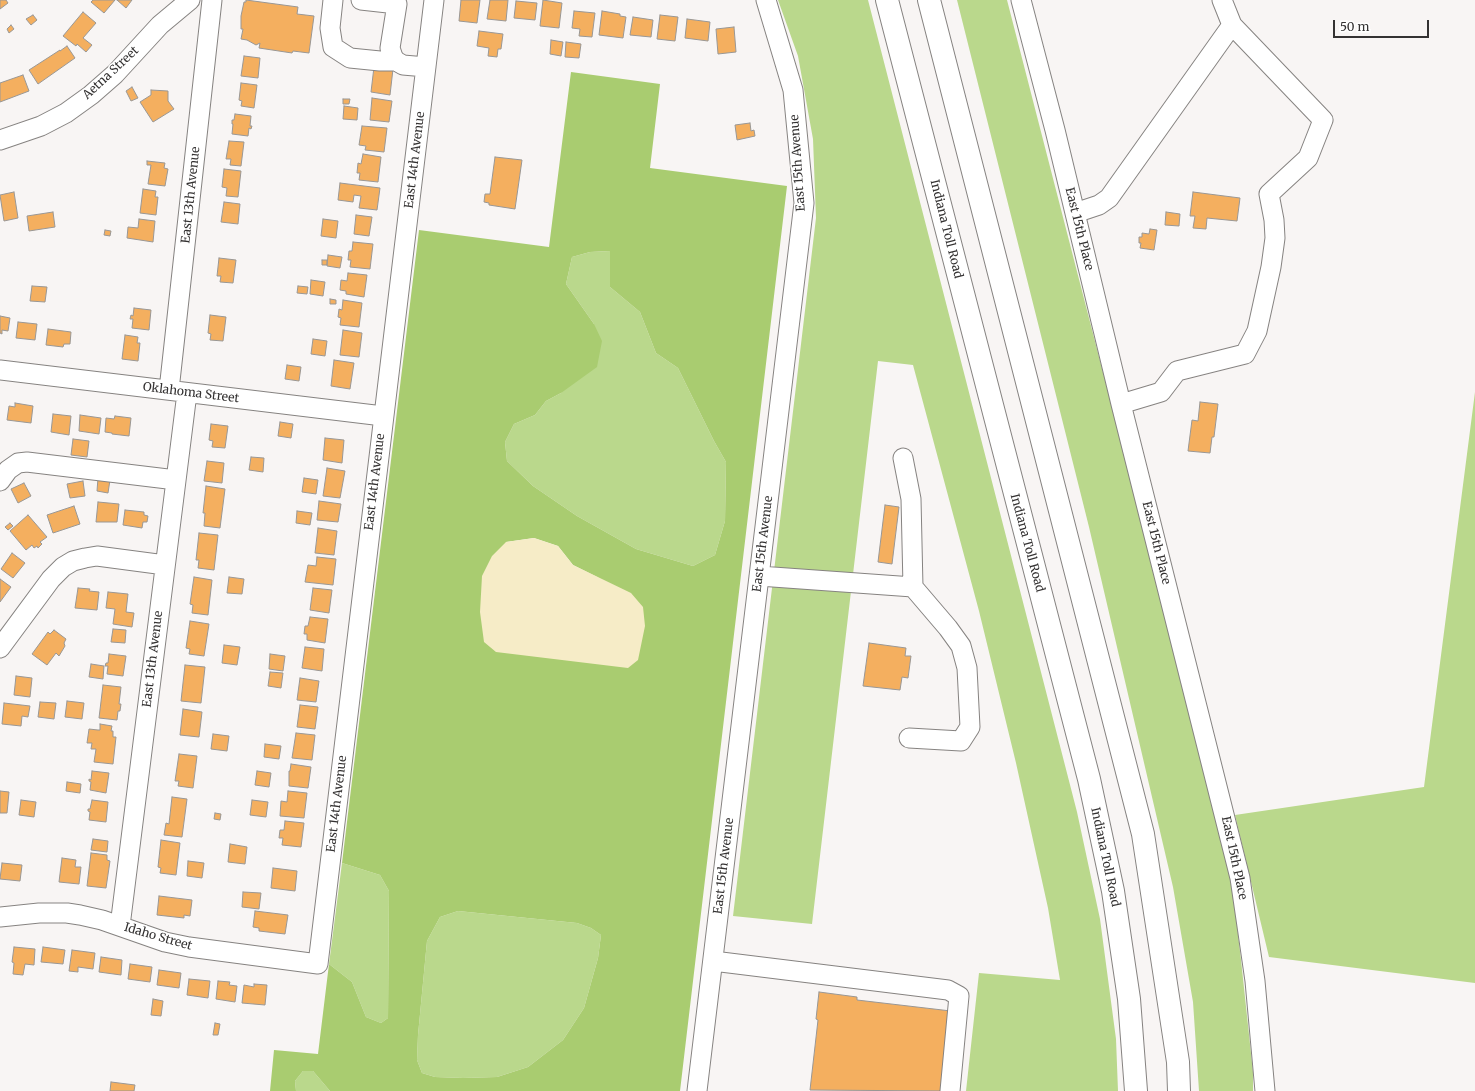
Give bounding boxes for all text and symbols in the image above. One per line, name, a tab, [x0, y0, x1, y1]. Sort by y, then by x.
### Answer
scale bar	[1335, 12, 1431, 38]
text: 50 m	[1340, 19, 1369, 34]
street label: Aetna Street	[80, 44, 142, 102]
street label: East 14th Avenue	[402, 111, 428, 209]
street label: East 15th Avenue	[787, 114, 809, 212]
street label: East 13th Avenue	[179, 146, 203, 244]
street label: Indiana Toll Road	[927, 178, 965, 280]
street label: East 15th Place	[1062, 186, 1096, 272]
street label: Oklahoma Street	[142, 380, 240, 406]
street label: East 14th Avenue	[362, 433, 388, 531]
street label: Indiana Toll Road	[1007, 492, 1047, 594]
street label: East 15th Avenue	[750, 495, 776, 593]
street label: East 15th Place	[1139, 500, 1173, 586]
street label: East 13th Avenue	[140, 610, 166, 708]
street label: East 14th Avenue	[324, 755, 350, 853]
street label: Indiana Toll Road	[1087, 806, 1123, 908]
street label: East 15th Place	[1218, 815, 1250, 901]
street label: East 15th Avenue	[711, 817, 737, 915]
street label: Idaho Street	[122, 920, 194, 954]

